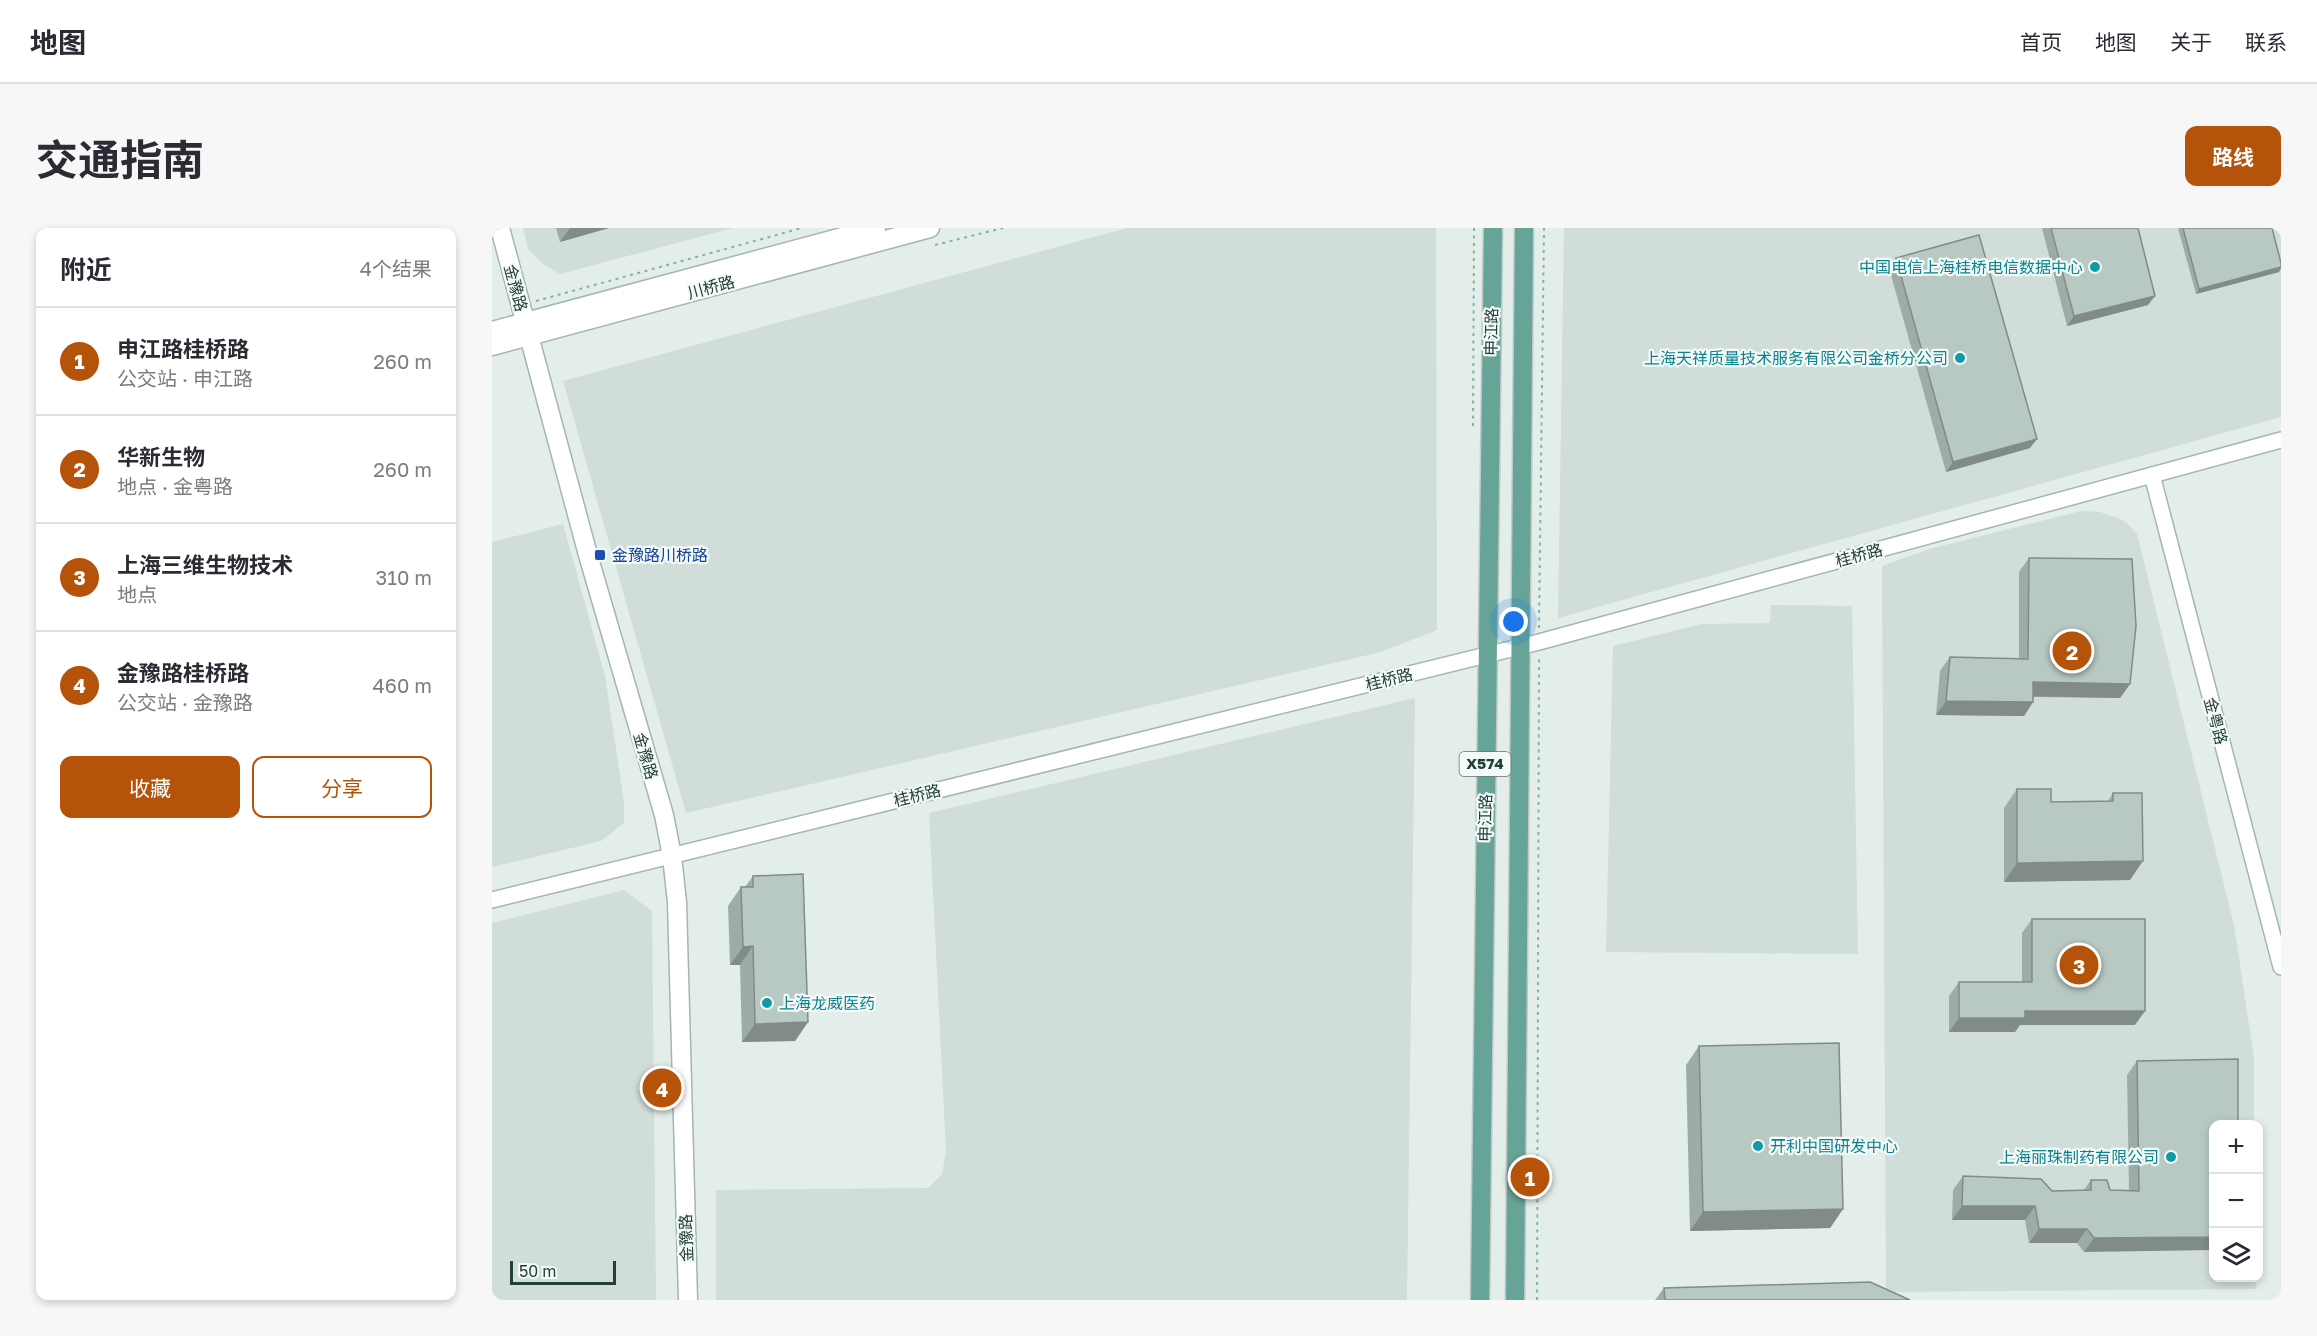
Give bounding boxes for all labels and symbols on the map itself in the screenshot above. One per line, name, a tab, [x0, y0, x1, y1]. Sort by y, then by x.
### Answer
place label: 中国电信上海桂桥电信数据中心	[1859, 257, 2083, 277]
marker: 中国电信上海桂桥电信数据中心	[2088, 260, 2102, 274]
street label: 金豫路	[500, 262, 532, 314]
street label: 川桥路	[685, 271, 737, 303]
street label: 申江路	[1481, 308, 1501, 356]
place label: 上海天祥质量技术服务有限公司金桥分公司	[1644, 348, 1948, 368]
marker: 上海天祥质量技术服务有限公司金桥分公司	[1953, 351, 1967, 365]
street label: 桂桥路	[1833, 539, 1885, 571]
place label: 金豫路川桥路	[612, 545, 708, 565]
marker: 金豫路川桥路	[593, 548, 607, 562]
your location	[1499, 607, 1528, 636]
pin: 2	[2052, 628, 2092, 674]
street label: 桂桥路	[1363, 663, 1415, 695]
street label: 金粤路	[2200, 695, 2232, 747]
street label: 金豫路	[630, 730, 662, 782]
road number: X574	[1460, 752, 1510, 776]
street label: 桂桥路	[891, 779, 943, 811]
street label: 申江路	[1475, 794, 1495, 842]
pin: 3	[2060, 942, 2098, 988]
place label: 上海龙威医药	[779, 993, 875, 1013]
marker: 上海龙威医药	[760, 996, 774, 1010]
pin: 4	[642, 1066, 682, 1110]
place label: 开利中国研发中心	[1770, 1136, 1898, 1156]
marker: 开利中国研发中心	[1751, 1139, 1765, 1153]
place label: 上海丽珠制药有限公司	[1999, 1147, 2159, 1167]
marker: 上海丽珠制药有限公司	[2164, 1150, 2178, 1164]
pin: 1	[1510, 1154, 1550, 1200]
street label: 金豫路	[675, 1214, 697, 1262]
scale bar	[510, 1258, 616, 1286]

